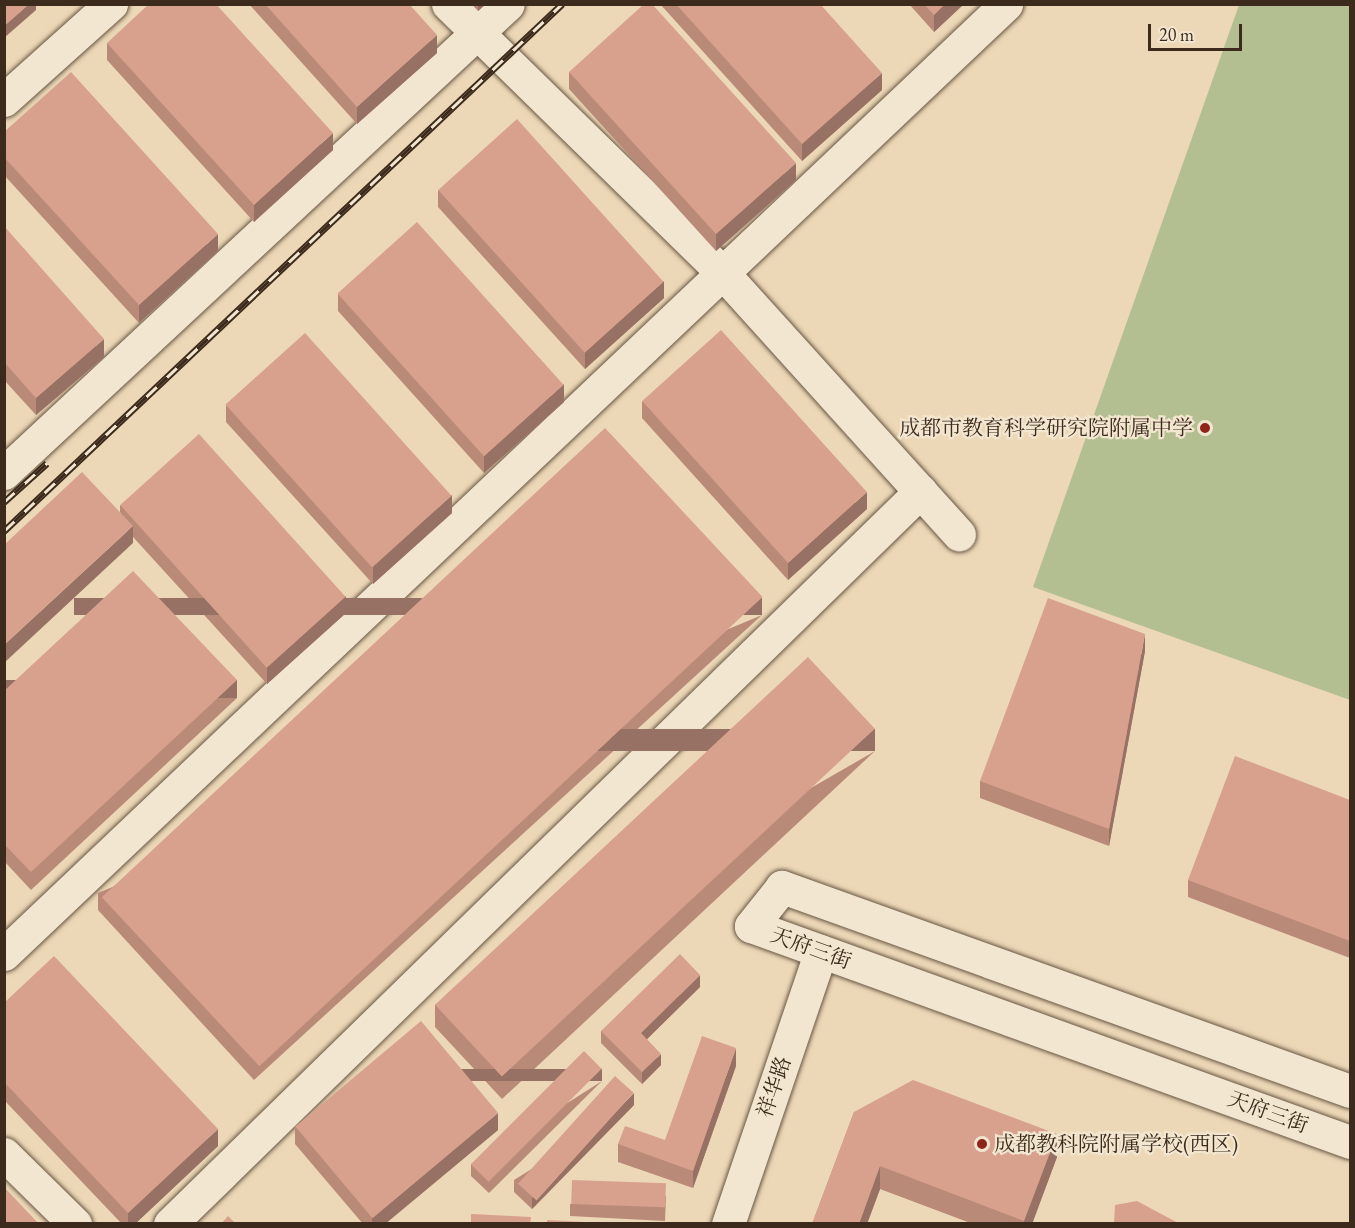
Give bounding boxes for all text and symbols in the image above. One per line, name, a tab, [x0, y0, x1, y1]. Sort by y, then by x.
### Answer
scale bar	[1151, 12, 1246, 50]
text: 20 m	[1159, 23, 1194, 46]
place label: 成都市教育科学研究院附属中学	[899, 415, 1193, 441]
marker: 成都市教育科学研究院附属中学	[1198, 421, 1212, 435]
street label: 天府三街	[767, 922, 855, 974]
street label: 祥华路	[752, 1053, 796, 1121]
street label: 天府三街	[1224, 1086, 1312, 1138]
place label: 成都教科院附属学校(西区)	[994, 1131, 1238, 1157]
marker: 成都教科院附属学校(西区)	[975, 1137, 989, 1151]

